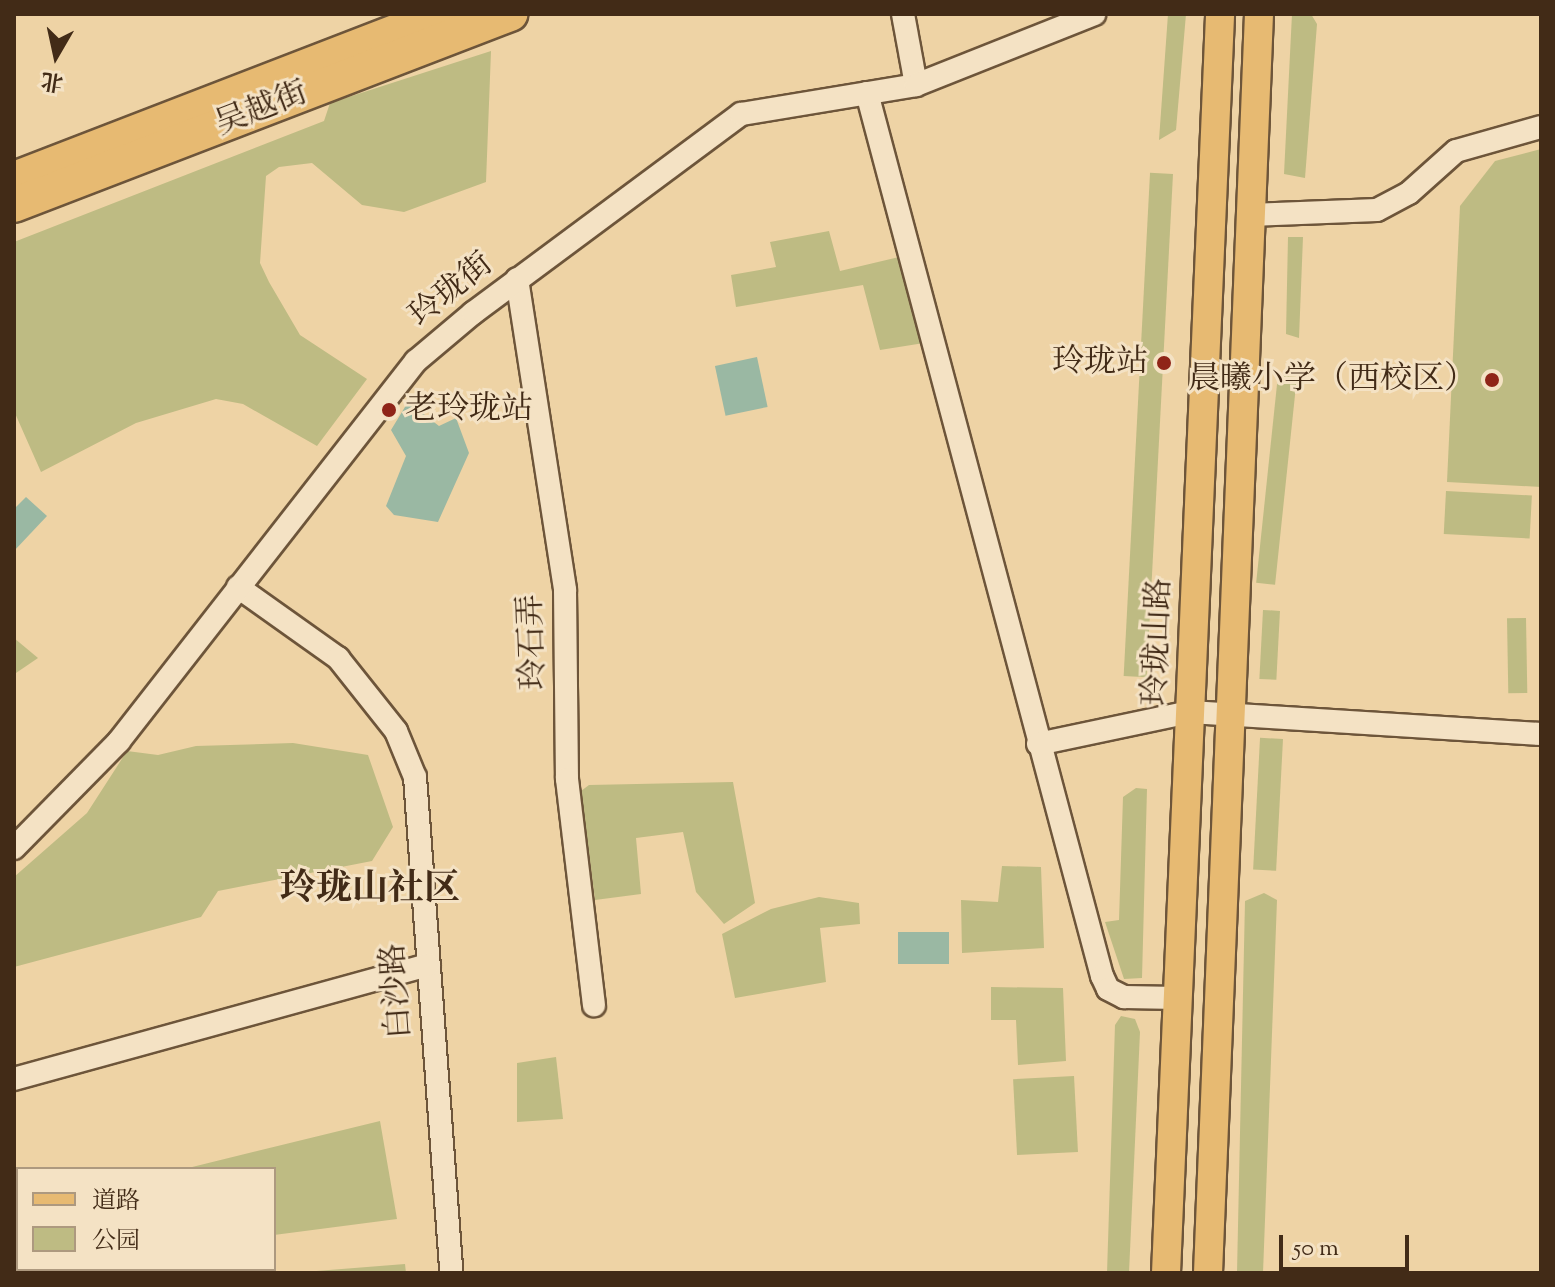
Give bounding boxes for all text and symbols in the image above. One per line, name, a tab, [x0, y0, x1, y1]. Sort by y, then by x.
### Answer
north arrow	[16, 16, 96, 96]
text: 北	[39, 62, 66, 97]
street label: 吴越街	[210, 75, 314, 145]
street label: 玲珑街	[403, 246, 501, 336]
place label: 玲珑站	[1052, 344, 1148, 382]
marker: 玲珑站	[1155, 354, 1173, 372]
place label: 晨曦小学（西校区）	[1188, 361, 1476, 399]
marker: 晨曦小学（西校区）	[1483, 371, 1501, 389]
place label: 老玲珑站	[405, 391, 533, 429]
marker: 老玲珑站	[380, 401, 398, 419]
street label: 玲珑山路	[1138, 577, 1180, 707]
street label: 玲石弄	[513, 593, 555, 691]
district label: 玲珑山社区	[280, 869, 460, 913]
street label: 白沙路	[375, 942, 421, 1040]
legend	[16, 1167, 276, 1271]
text: 道路	[92, 1185, 140, 1219]
scale bar	[1283, 1219, 1413, 1269]
text: 公园	[92, 1225, 140, 1259]
text: 50 m	[1293, 1232, 1339, 1266]

